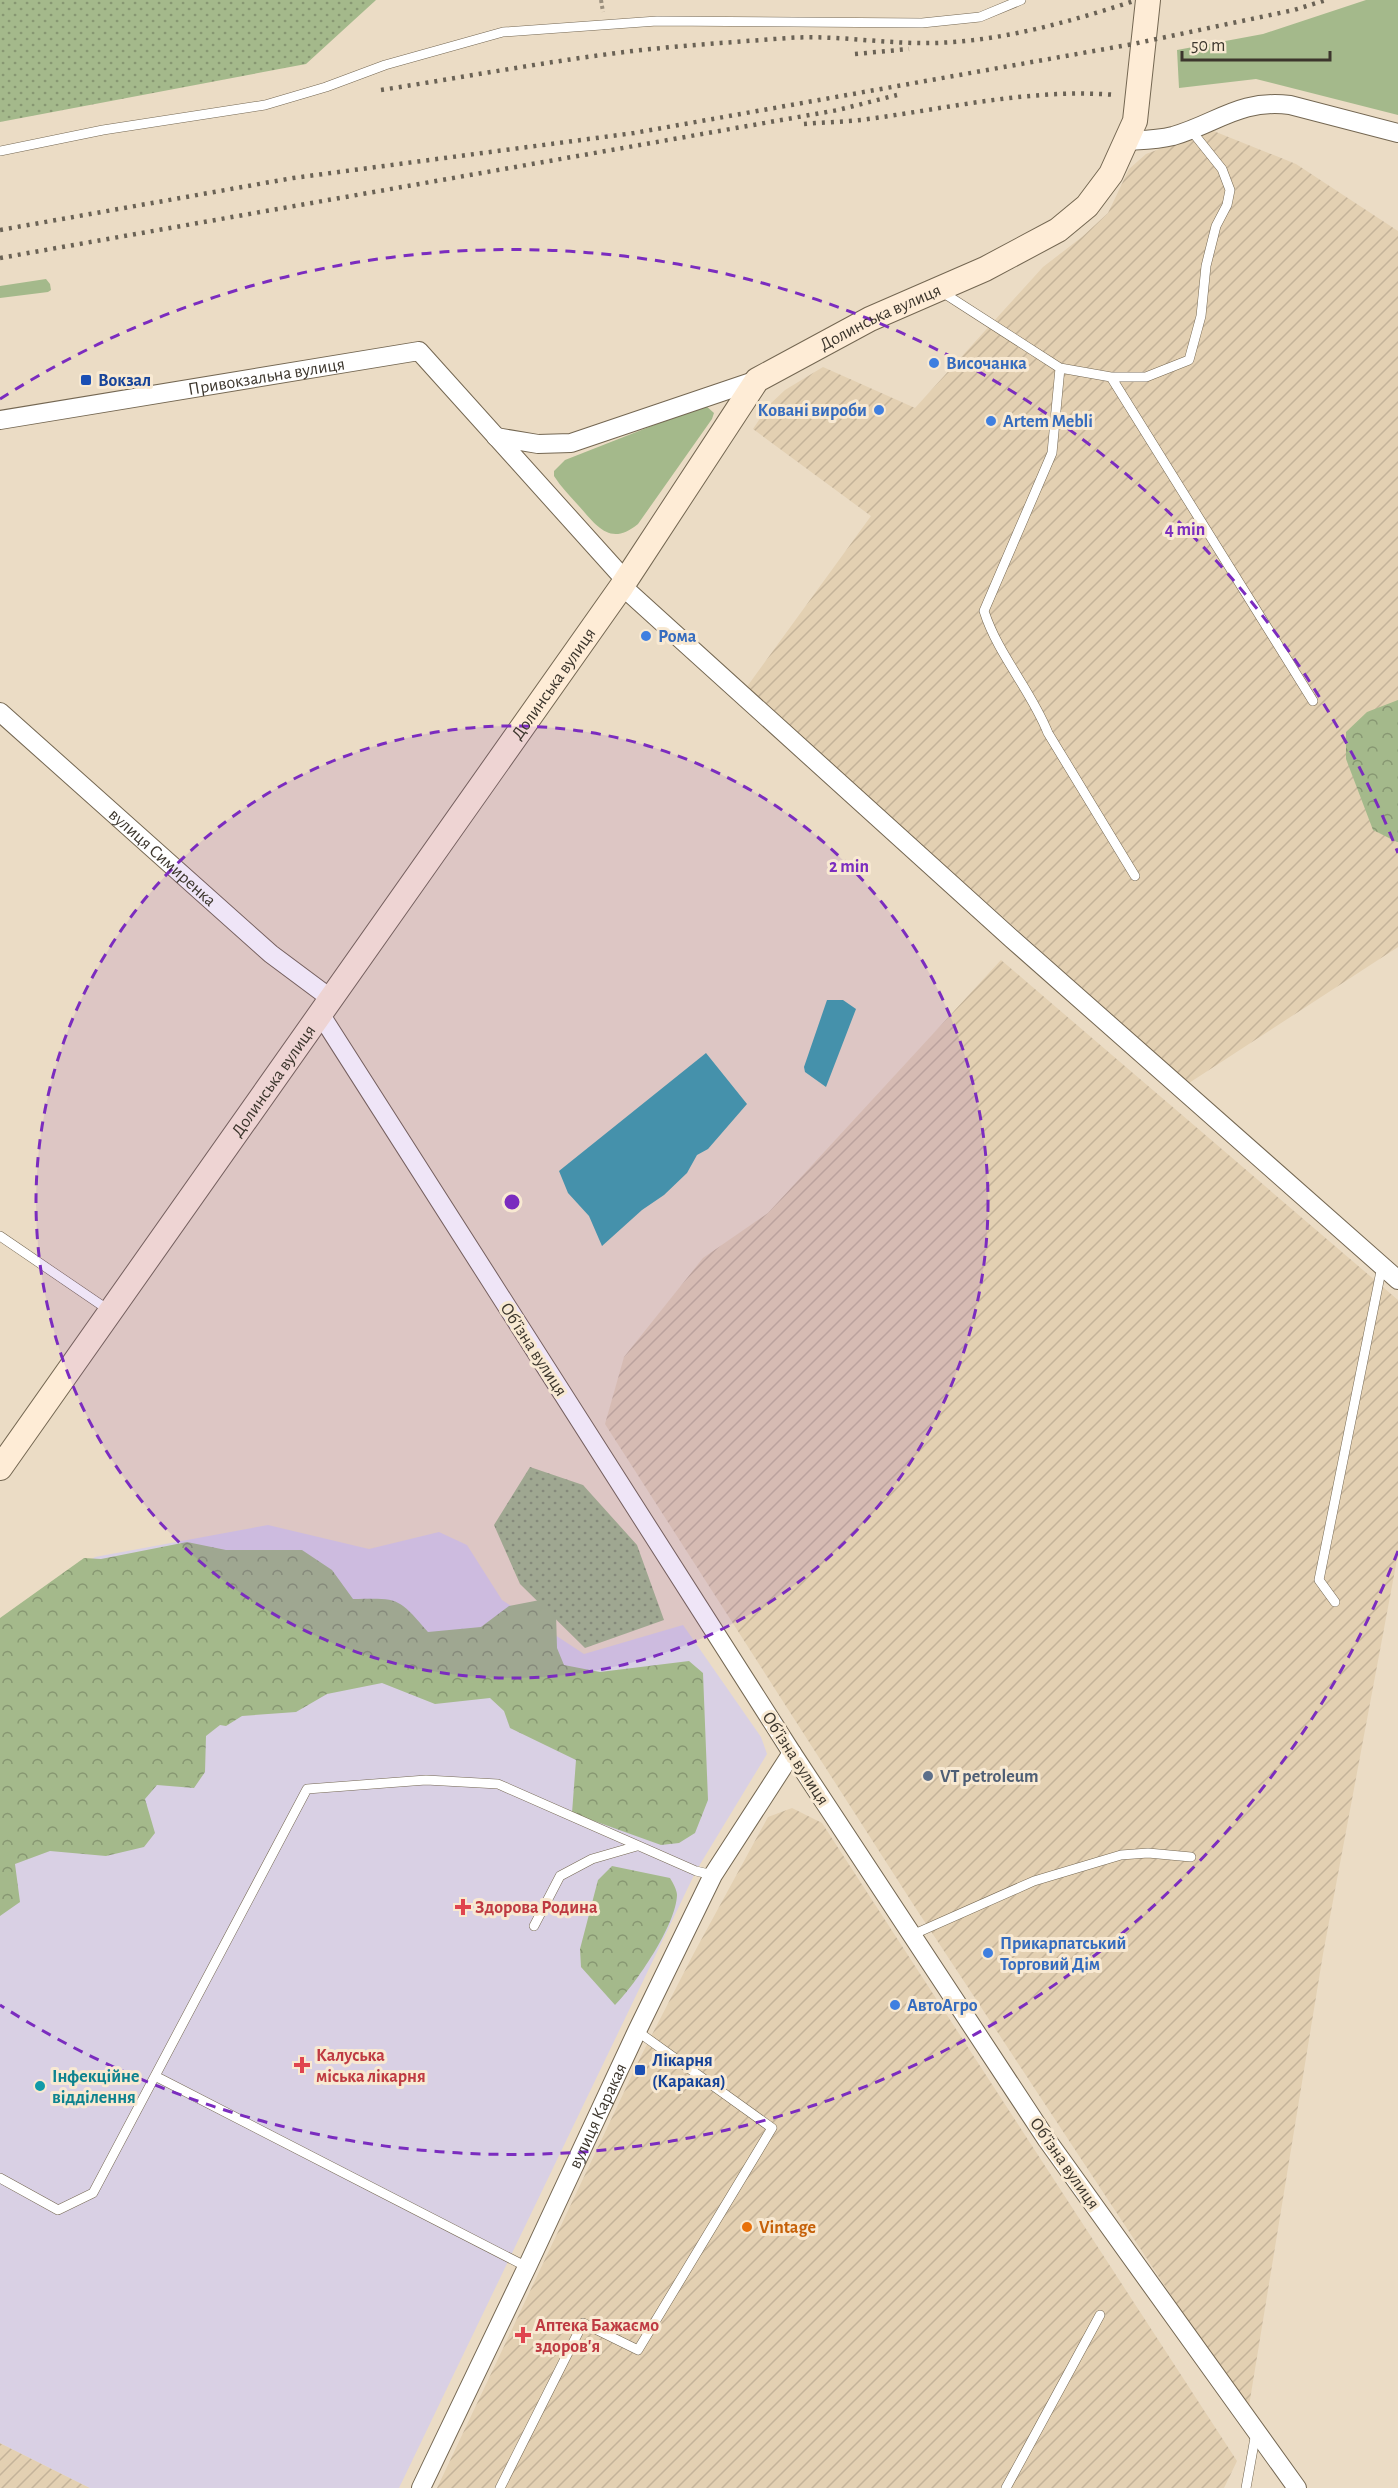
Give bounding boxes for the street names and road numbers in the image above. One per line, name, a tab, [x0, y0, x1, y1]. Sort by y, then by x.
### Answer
street label: Долинська вулиця	[817, 281, 944, 354]
street label: Привокзальна вулиця	[187, 355, 346, 399]
street label: Долинська вулиця	[509, 625, 600, 743]
street label: вулиця Симиренка	[105, 806, 219, 910]
street label: Долинська вулиця	[228, 1022, 320, 1141]
street label: Обʼїзна вулиця	[496, 1299, 571, 1400]
street label: Обʼїзна вулиця	[758, 1708, 833, 1809]
street label: вулиця Каракая	[566, 2061, 631, 2172]
street label: Обʼїзна вулиця	[1026, 2114, 1103, 2213]

